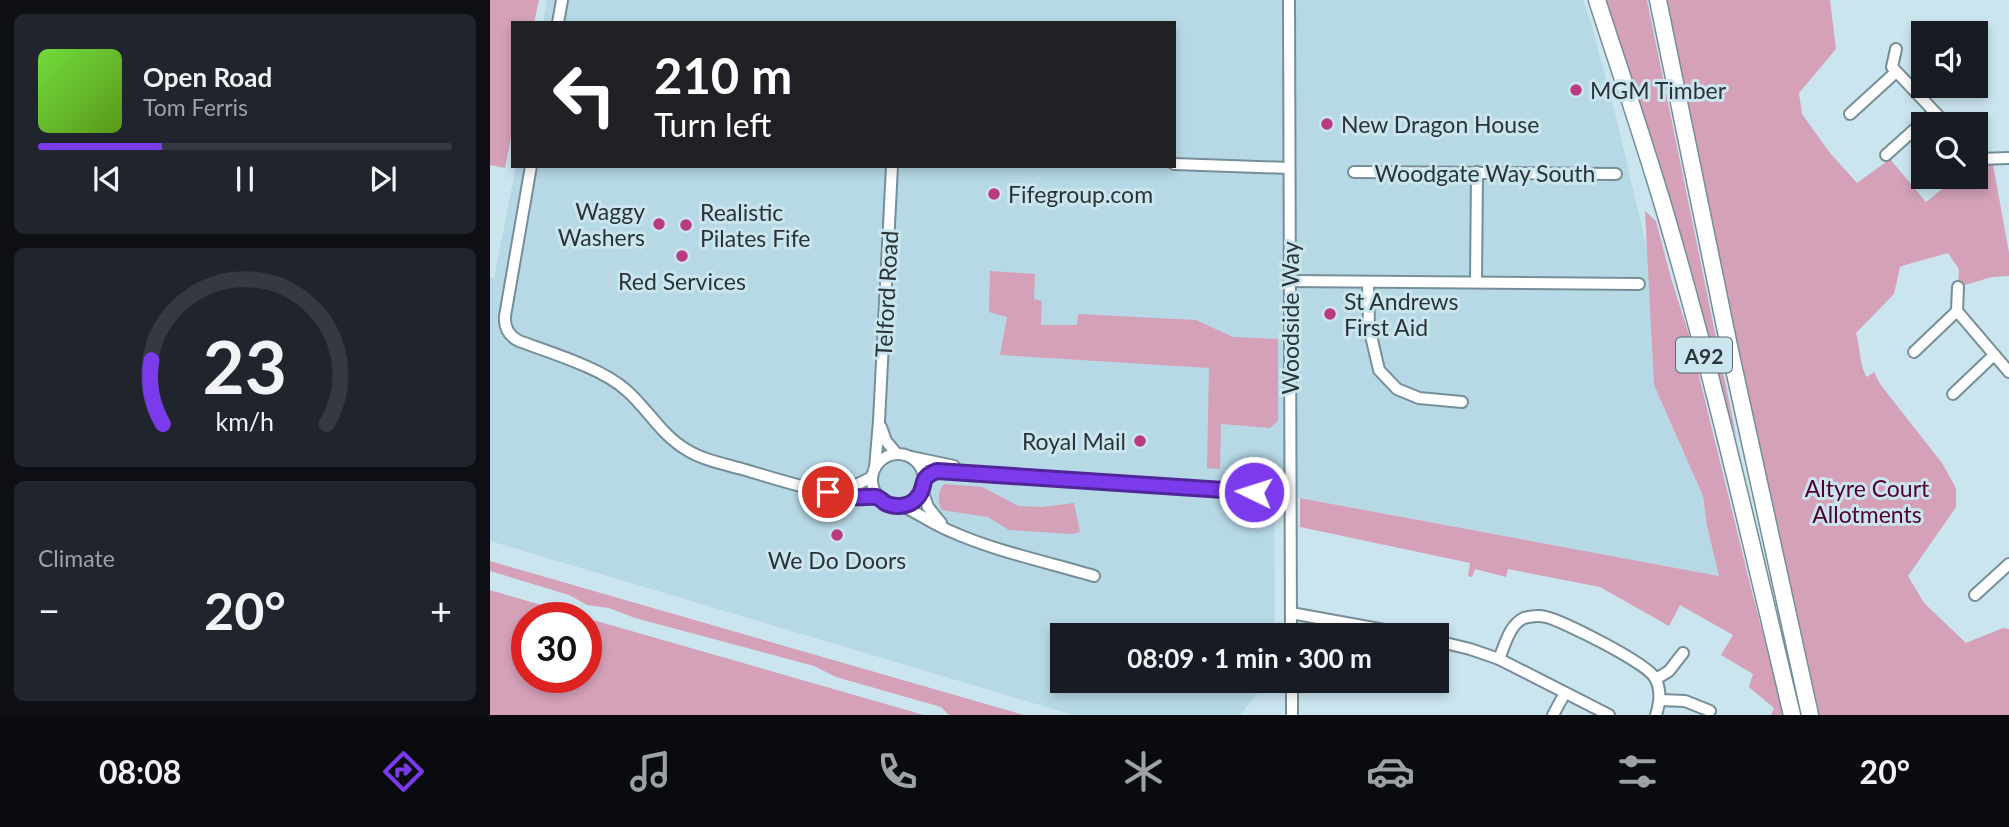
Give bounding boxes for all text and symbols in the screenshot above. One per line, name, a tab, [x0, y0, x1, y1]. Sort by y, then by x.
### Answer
map controls	[1911, 21, 1988, 189]
button: sound	[1911, 21, 1988, 98]
text: 210 m	[654, 46, 792, 104]
icon: left	[539, 49, 630, 140]
text: Open Road	[143, 61, 272, 93]
place label: MGM Timber	[1590, 76, 1727, 104]
marker: MGM Timber	[1568, 82, 1584, 98]
text: Tom Ferris	[143, 93, 248, 121]
text: Turn left	[654, 105, 771, 144]
place label: New Dragon House	[1341, 110, 1539, 138]
button: search	[1911, 112, 1988, 189]
marker: New Dragon House	[1319, 116, 1335, 132]
street label: Woodgate Way South	[1375, 159, 1595, 187]
icon: previous	[88, 160, 126, 198]
icon: pause	[226, 160, 264, 198]
icon: next	[364, 160, 402, 198]
place label: Fifegroup.com	[1008, 180, 1153, 208]
marker: Fifegroup.com	[986, 186, 1002, 202]
place label: Waggy Washers	[558, 197, 645, 251]
place label: Realistic Pilates Fife	[700, 198, 810, 252]
marker: Waggy Washers	[651, 216, 667, 232]
marker: Realistic Pilates Fife	[678, 217, 694, 233]
street label: Telford Road	[869, 230, 903, 358]
street label: Woodside Way	[1276, 241, 1304, 395]
marker: Red Services	[674, 248, 690, 264]
place label: Red Services	[618, 267, 746, 295]
place label: St Andrews First Aid	[1344, 287, 1458, 341]
marker: St Andrews First Aid	[1322, 306, 1338, 322]
text: 23	[203, 322, 287, 410]
road number: A92	[1676, 338, 1732, 372]
text: km/h	[216, 405, 274, 435]
place label: Royal Mail	[1022, 427, 1126, 455]
marker: Royal Mail	[1132, 433, 1148, 449]
position arrow	[1217, 455, 1291, 529]
pin	[798, 462, 858, 522]
icon: arrive	[809, 473, 847, 511]
park label: Altyre Court Allotments	[1805, 474, 1930, 528]
marker: We Do Doors	[829, 527, 845, 543]
text: Climate	[38, 544, 115, 572]
place label: We Do Doors	[768, 546, 906, 574]
text: 20°	[204, 579, 286, 641]
text: −	[38, 587, 60, 633]
text: +	[430, 587, 452, 633]
speed limit sign: 30	[511, 602, 602, 693]
text: 08:09 · 1 min · 300 m	[1127, 642, 1372, 674]
icon: directions	[379, 747, 428, 796]
icon: music	[626, 747, 675, 796]
icon: phone	[873, 747, 922, 796]
icon: climate	[1119, 747, 1168, 796]
icon: car	[1366, 747, 1415, 796]
icon: filters	[1613, 747, 1662, 796]
text: 08:08	[99, 752, 181, 791]
text: 20°	[1860, 752, 1910, 791]

